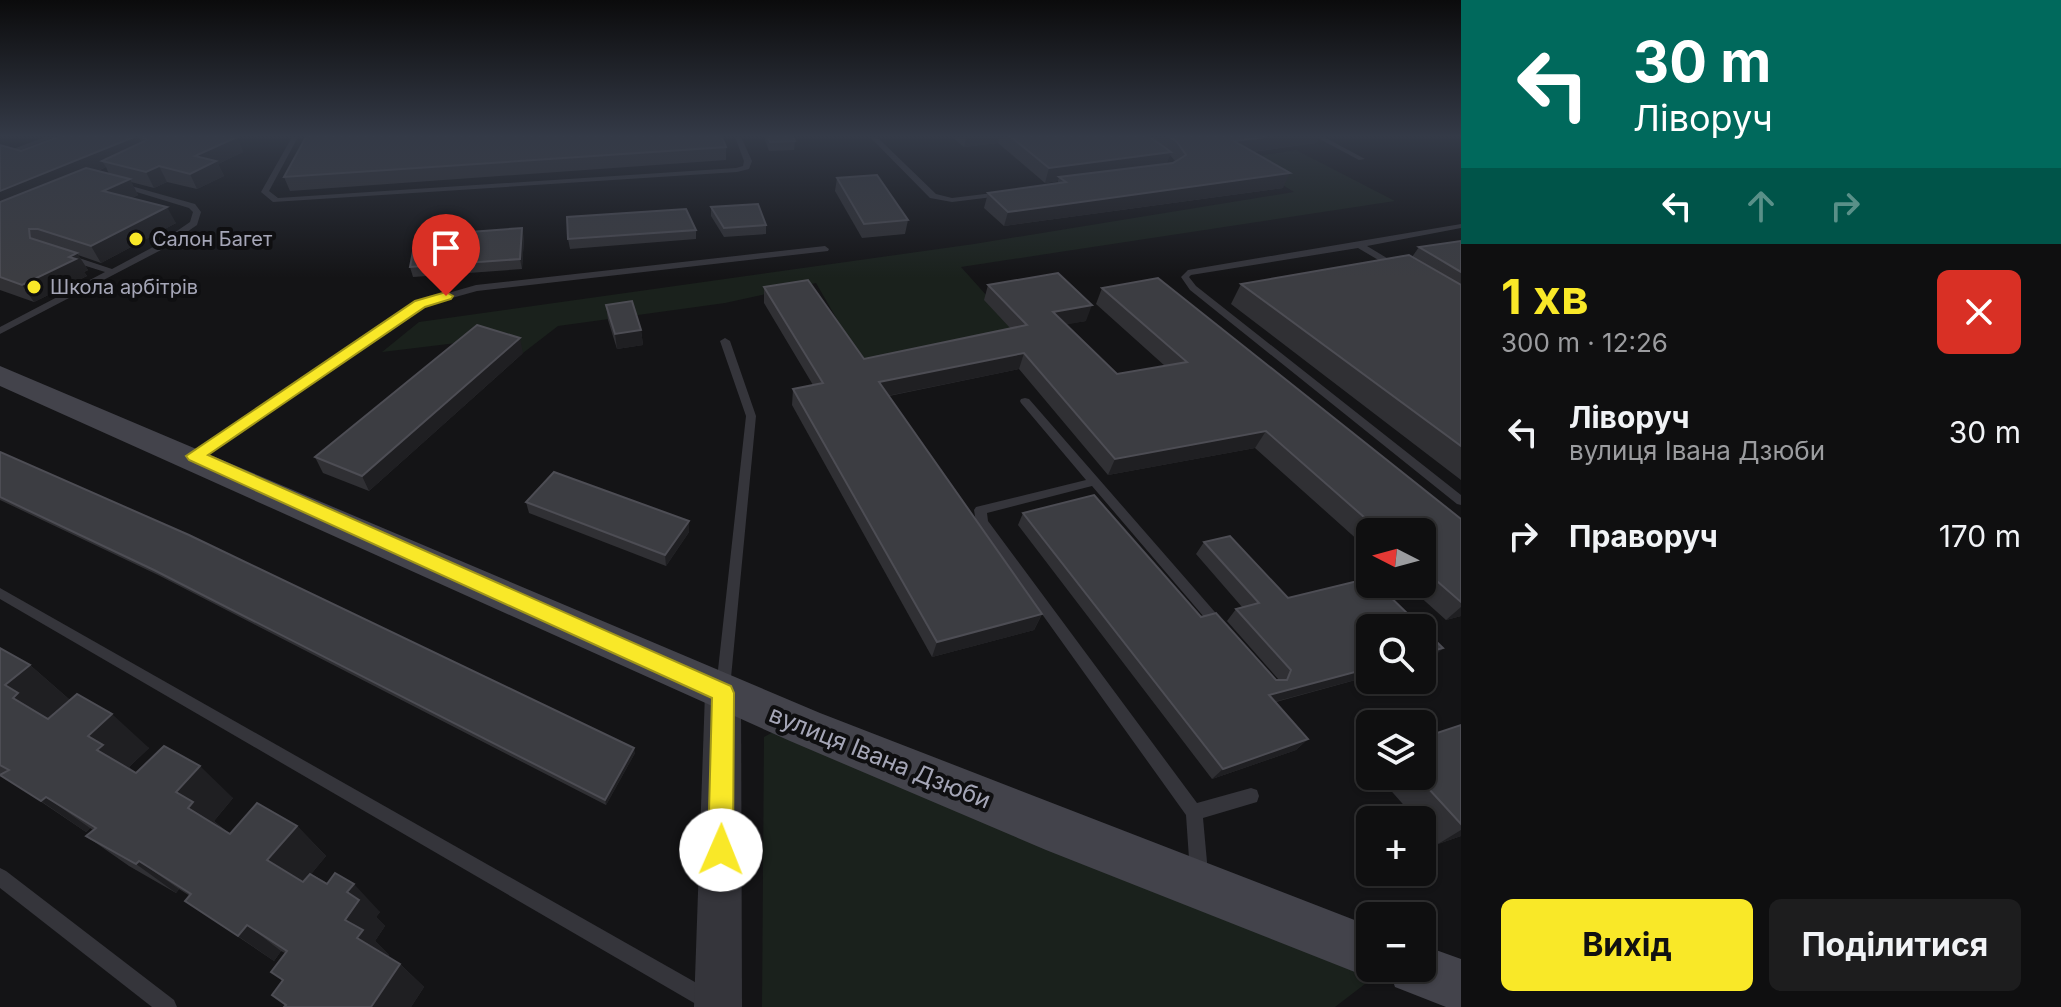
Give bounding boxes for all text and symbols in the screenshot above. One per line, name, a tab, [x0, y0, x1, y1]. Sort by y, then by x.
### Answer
text: 30 m	[1633, 28, 1771, 96]
icon: left	[1501, 32, 1605, 136]
text: Ліворуч	[1633, 96, 1773, 140]
icon: left	[1655, 184, 1699, 228]
icon: ahead	[1739, 184, 1783, 228]
icon: right	[1823, 184, 1867, 228]
pin	[412, 214, 480, 296]
icon: arrive	[424, 226, 468, 270]
place label: Салон Багет	[152, 227, 273, 251]
marker: Салон Багет	[127, 230, 145, 248]
text: 1 хв	[1501, 267, 1589, 326]
button: close	[1937, 270, 2021, 354]
place label: Школа арбітрів	[50, 275, 198, 299]
marker: Школа арбітрів	[25, 278, 43, 296]
text: 300 m · 12:26	[1501, 327, 1668, 358]
text: Ліворуч	[1569, 399, 1689, 435]
icon: left	[1501, 410, 1545, 454]
text: 30 m	[1949, 414, 2021, 450]
text: вулиця Івана Дзюби	[1569, 435, 1825, 466]
icon: right	[1501, 514, 1545, 558]
north arrow	[1356, 518, 1436, 598]
map controls	[1356, 518, 1436, 982]
text: Праворуч	[1569, 518, 1718, 554]
text: 170 m	[1939, 518, 2021, 554]
button: search	[1356, 614, 1436, 694]
street label: вулиця Івана Дзюби	[765, 699, 995, 815]
button: layers	[1356, 710, 1436, 790]
button: +	[1356, 806, 1436, 886]
position arrow	[679, 808, 763, 892]
button: Вихід	[1501, 899, 1753, 991]
button: Поділитися	[1769, 899, 2021, 991]
button: −	[1356, 902, 1436, 982]

